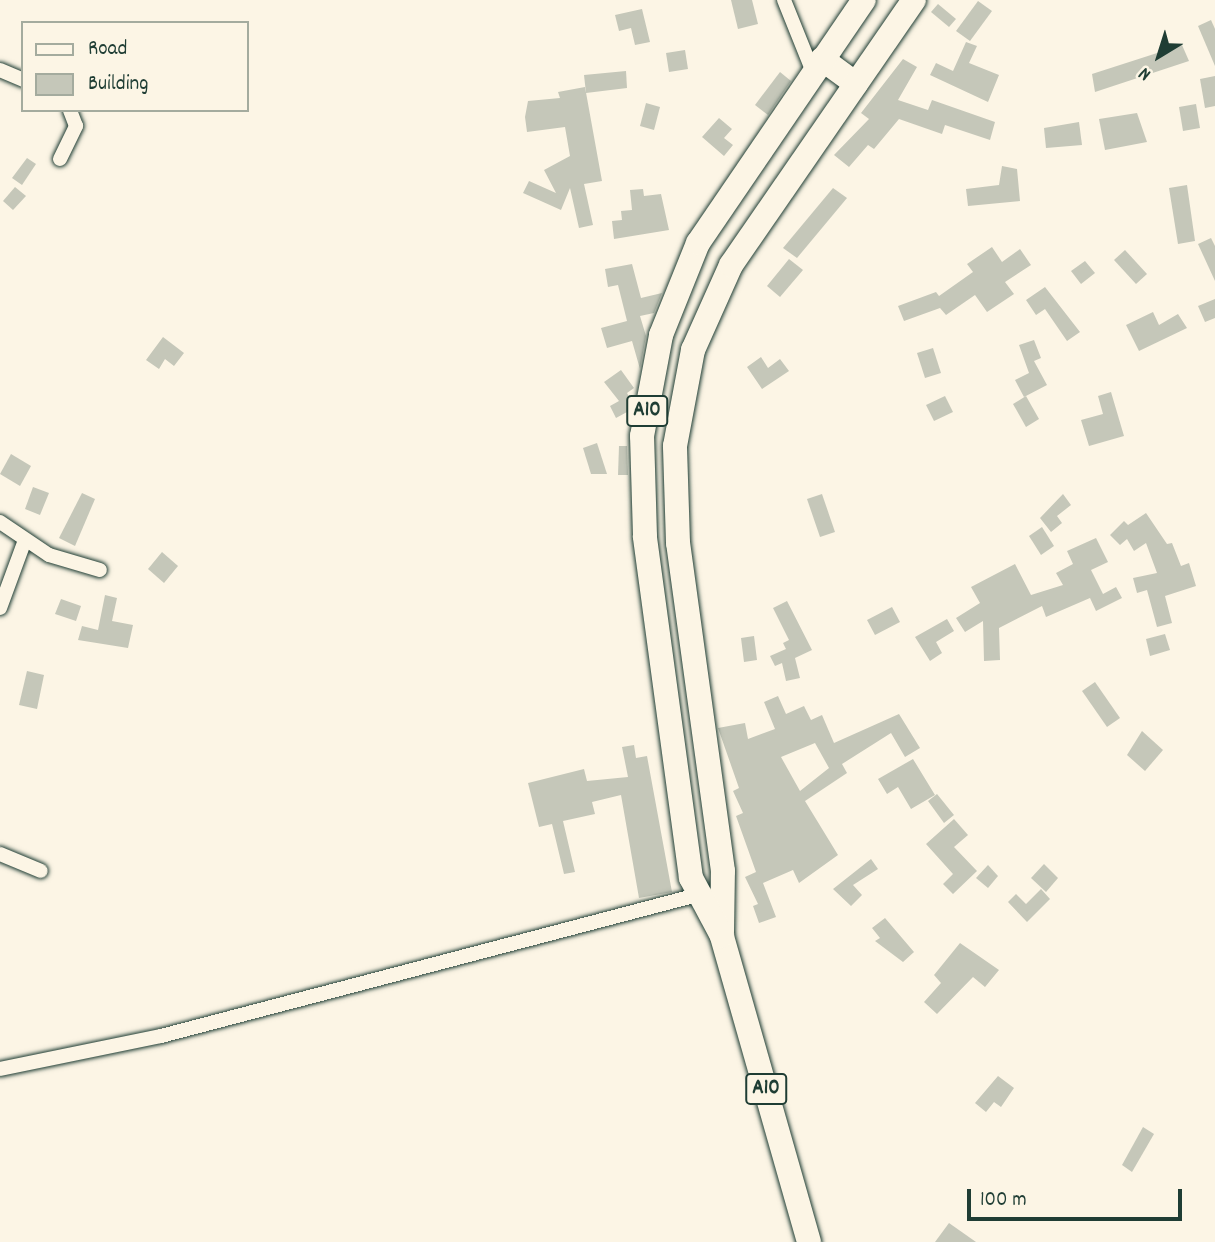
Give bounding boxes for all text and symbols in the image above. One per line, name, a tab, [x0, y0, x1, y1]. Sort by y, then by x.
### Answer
legend	[21, 21, 248, 112]
north arrow	[1124, 21, 1194, 91]
text: Road	[88, 35, 127, 65]
text: N	[1134, 59, 1158, 86]
text: Building	[88, 70, 148, 100]
road number: A10	[626, 394, 668, 428]
road number: A10	[745, 1072, 787, 1106]
scale bar	[970, 1176, 1185, 1220]
text: 100 m	[980, 1186, 1027, 1216]

